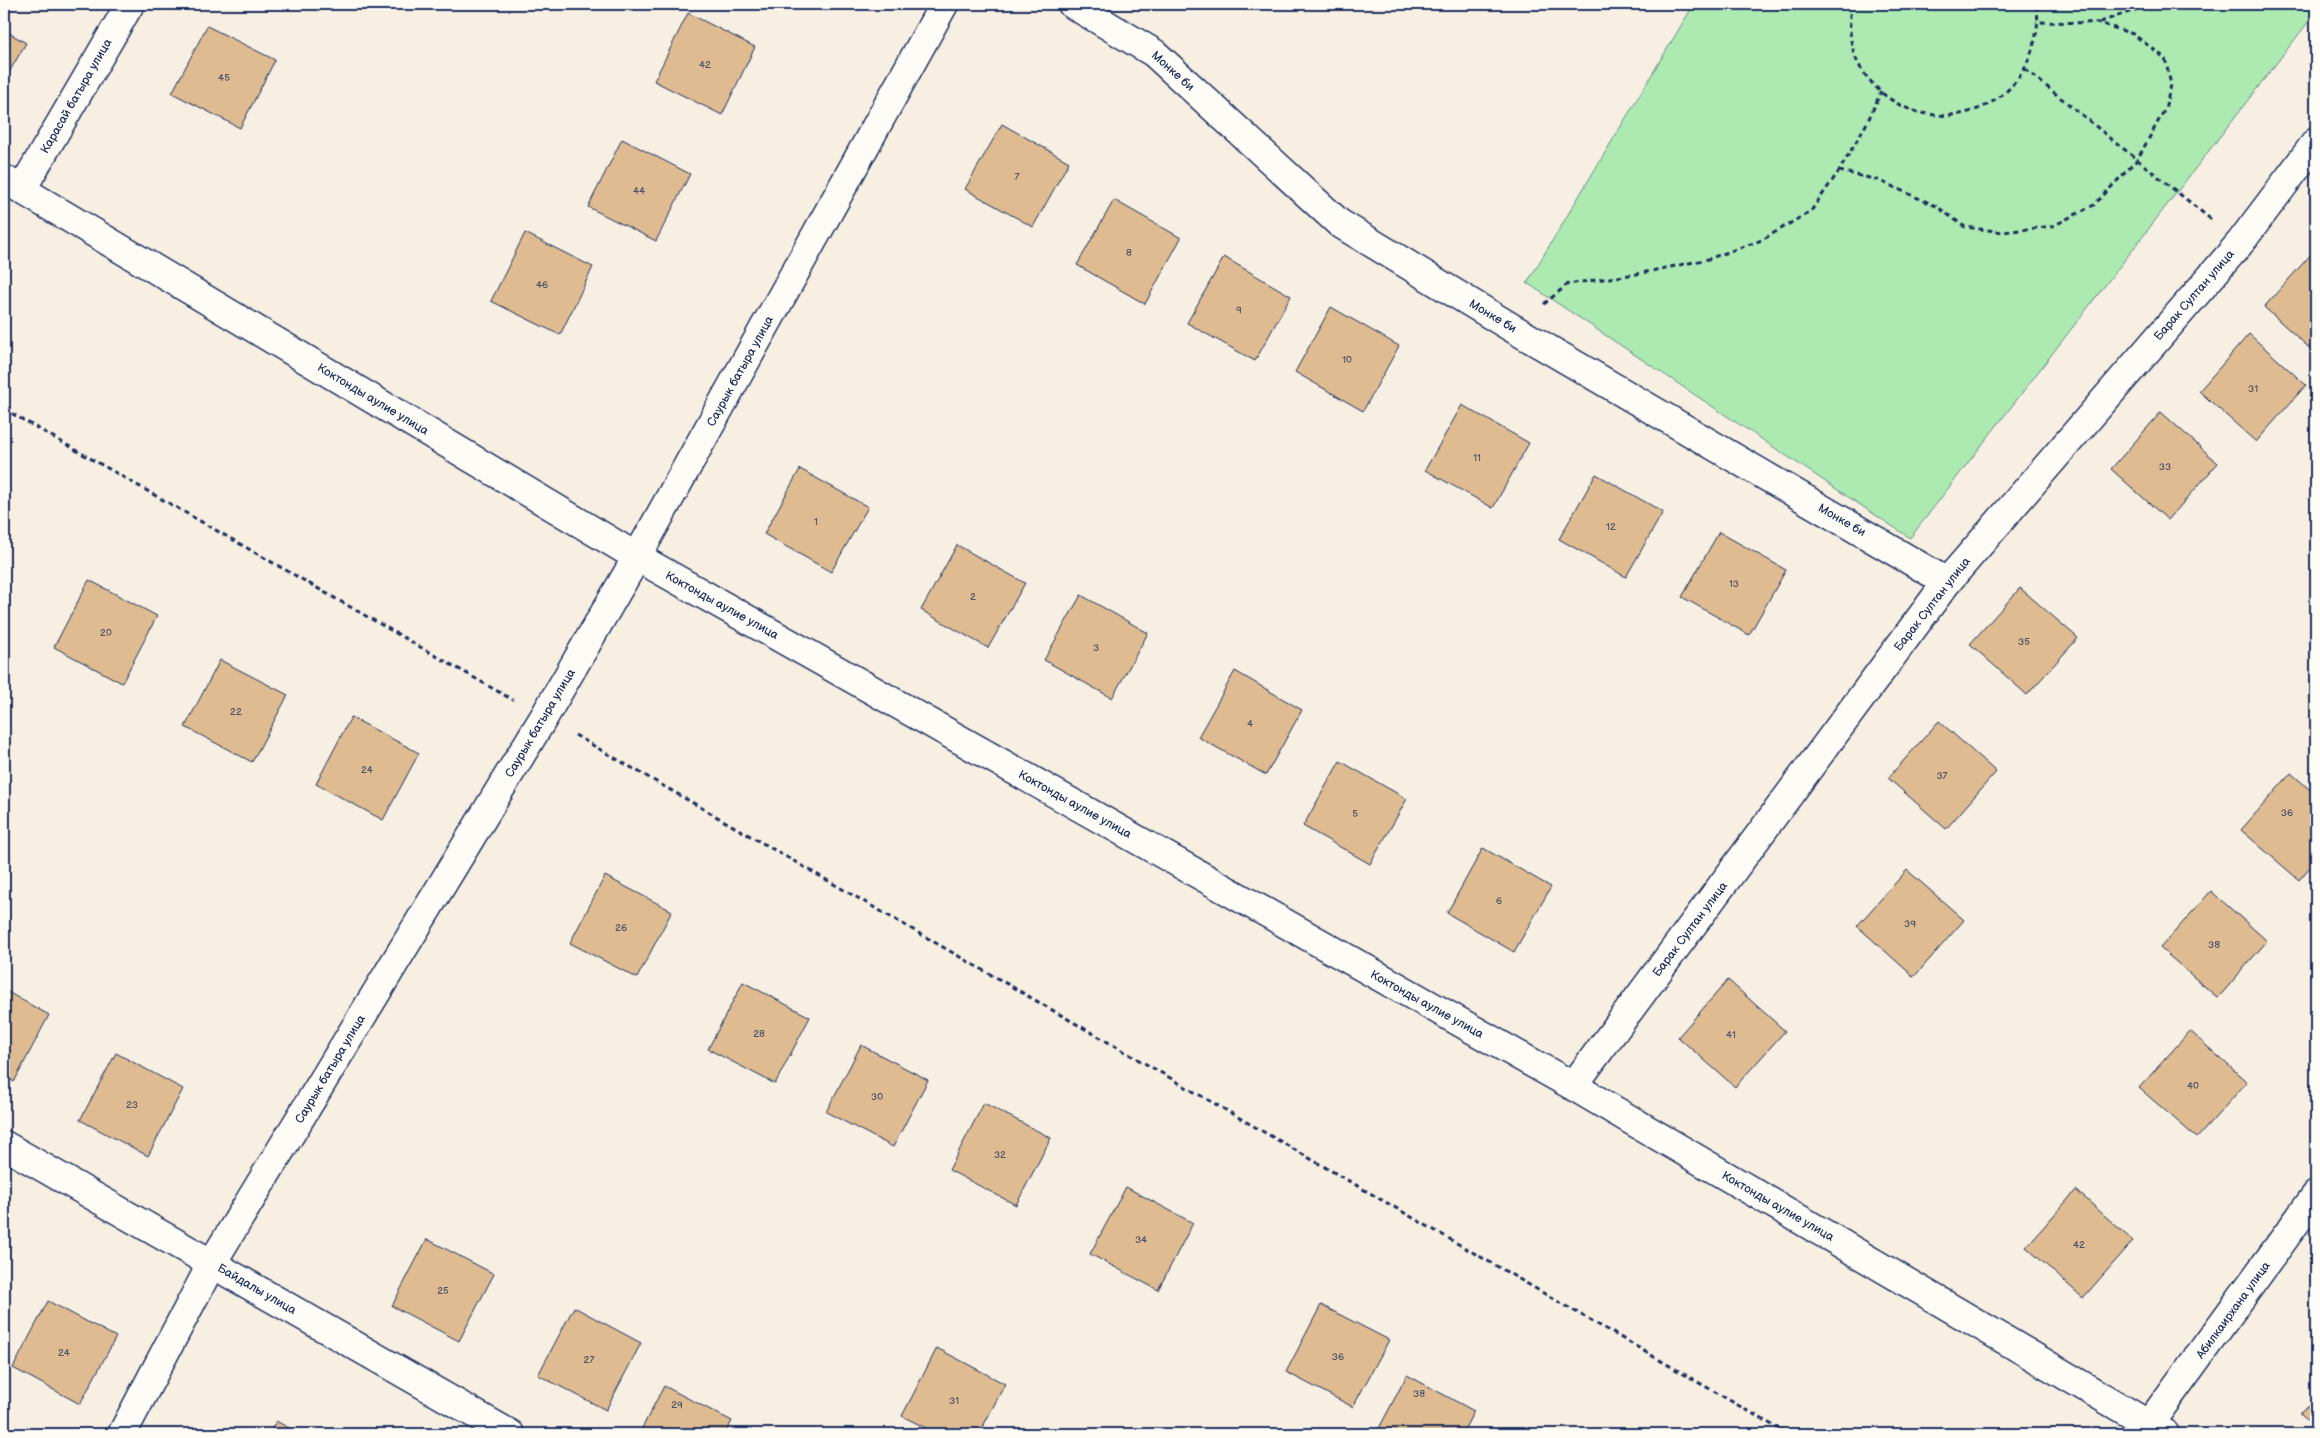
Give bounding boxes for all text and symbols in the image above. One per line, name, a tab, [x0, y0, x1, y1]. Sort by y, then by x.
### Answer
street label: Карасай батыра улица	[37, 36, 115, 156]
street label: Монке би	[1148, 48, 1197, 95]
house number: 42	[699, 59, 711, 71]
house number: 45	[218, 72, 230, 84]
house number: 7	[1015, 171, 1020, 183]
house number: 44	[633, 185, 645, 197]
house number: 8	[1126, 247, 1132, 259]
street label: Барак Султан улица	[2151, 247, 2238, 344]
house number: 46	[536, 279, 548, 291]
street label: Монке би	[1466, 296, 1519, 336]
house number: 9	[1236, 304, 1242, 316]
street label: Саурык батыра улица	[704, 313, 777, 429]
house number: 10	[1342, 354, 1352, 366]
street label: Коктонды аулие улица	[314, 360, 431, 439]
house number: 31	[2248, 383, 2258, 395]
house number: 11	[1473, 452, 1481, 464]
house number: 33	[2159, 461, 2171, 473]
street label: Монке би	[1815, 501, 1868, 540]
house number: 1	[814, 516, 818, 528]
house number: 12	[1606, 521, 1616, 533]
street label: Барак Султан улица	[1891, 554, 1974, 654]
street label: Коктонды аулие улица	[662, 568, 781, 643]
house number: 13	[1729, 578, 1739, 590]
house number: 2	[970, 591, 976, 603]
house number: 20	[100, 627, 112, 639]
house number: 35	[2018, 636, 2030, 648]
house number: 3	[1093, 642, 1099, 654]
street label: Саурык батыра улица	[502, 666, 579, 780]
house number: 22	[230, 706, 242, 718]
house number: 4	[1247, 718, 1253, 730]
house number: 24	[361, 764, 373, 776]
street label: Коктонды аулие улица	[1015, 767, 1134, 842]
house number: 37	[1936, 770, 1948, 782]
house number: 36	[2281, 807, 2293, 819]
house number: 5	[1352, 808, 1358, 820]
street label: Барак Султан улица	[1650, 879, 1731, 980]
house number: 6	[1496, 895, 1502, 907]
house number: 39	[1904, 918, 1916, 930]
house number: 26	[615, 922, 627, 934]
house number: 38	[2208, 939, 2220, 951]
street label: Коктонды аулие улица	[1367, 967, 1486, 1042]
street label: Саурык батыра улица	[292, 1012, 369, 1126]
house number: 28	[753, 1028, 765, 1040]
house number: 41	[1726, 1029, 1736, 1041]
house number: 40	[2187, 1080, 2199, 1092]
house number: 30	[871, 1091, 883, 1103]
house number: 23	[126, 1099, 138, 1111]
house number: 32	[994, 1149, 1006, 1161]
street label: Коктонды аулие улица	[1719, 1168, 1837, 1245]
house number: 34	[1135, 1234, 1147, 1246]
house number: 42	[2073, 1239, 2085, 1251]
street label: Абилкаирхана улица	[2192, 1259, 2274, 1363]
street label: Байдалы улица	[215, 1261, 299, 1318]
house number: 25	[437, 1285, 449, 1297]
house number: 24	[58, 1347, 70, 1359]
house number: 36	[1332, 1351, 1344, 1363]
house number: 27	[584, 1354, 594, 1366]
house number: 38	[1413, 1388, 1425, 1400]
house number: 31	[949, 1395, 959, 1407]
house number: 29	[671, 1399, 683, 1411]

